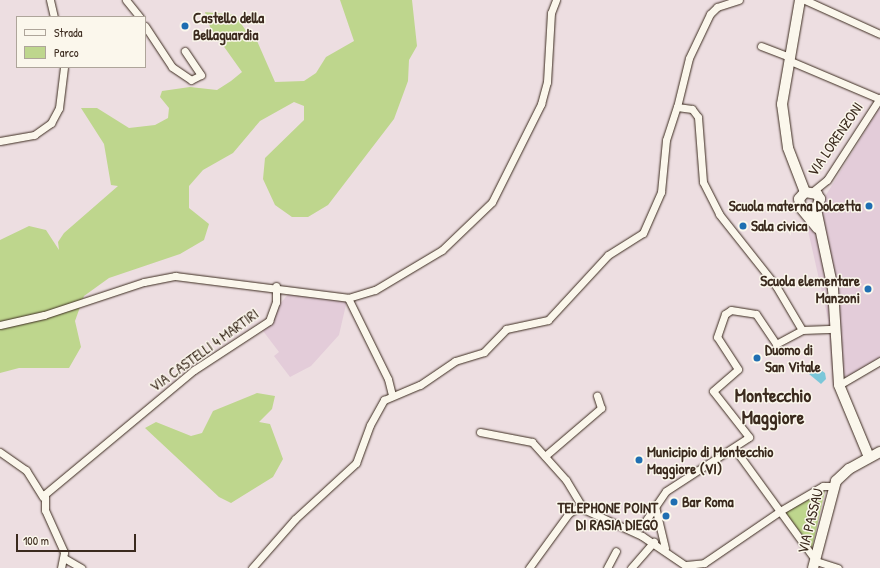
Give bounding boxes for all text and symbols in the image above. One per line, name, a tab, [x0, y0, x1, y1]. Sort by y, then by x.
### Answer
place label: Castello della Bellaguardia	[193, 8, 264, 43]
legend	[16, 16, 146, 68]
marker: Castello della Bellaguardia	[180, 21, 190, 31]
text: Strada	[54, 24, 82, 41]
text: Parco	[54, 44, 79, 61]
street label: VIA LORENZONI	[804, 99, 866, 179]
place label: Scuola materna Dolcetta	[729, 197, 861, 215]
marker: Scuola materna Dolcetta	[864, 201, 874, 211]
place label: Sala civica	[751, 217, 807, 235]
marker: Sala civica	[738, 221, 748, 231]
place label: Scuola elementare Manzoni	[760, 271, 860, 306]
marker: Scuola elementare Manzoni	[863, 284, 873, 294]
street label: VIA CASTELLI 4 MARTIRI	[146, 305, 262, 395]
place label: Duomo di San Vitale	[765, 340, 821, 375]
marker: Duomo di San Vitale	[752, 353, 762, 363]
district label: Montecchio Maggiore	[735, 385, 811, 429]
place label: Municipio di Montecchio Maggiore (VI)	[647, 442, 773, 477]
marker: Municipio di Montecchio Maggiore (VI)	[634, 455, 644, 465]
street label: VIA PASSAU	[793, 487, 827, 555]
place label: Bar Roma	[682, 493, 734, 511]
marker: Bar Roma	[669, 497, 679, 507]
place label: TELEPHONE POINT DI RASIA DIEGO	[557, 498, 658, 533]
marker: TELEPHONE POINT DI RASIA DIEGO	[661, 511, 671, 521]
scale bar	[18, 526, 138, 552]
text: 100 m	[23, 532, 49, 549]

